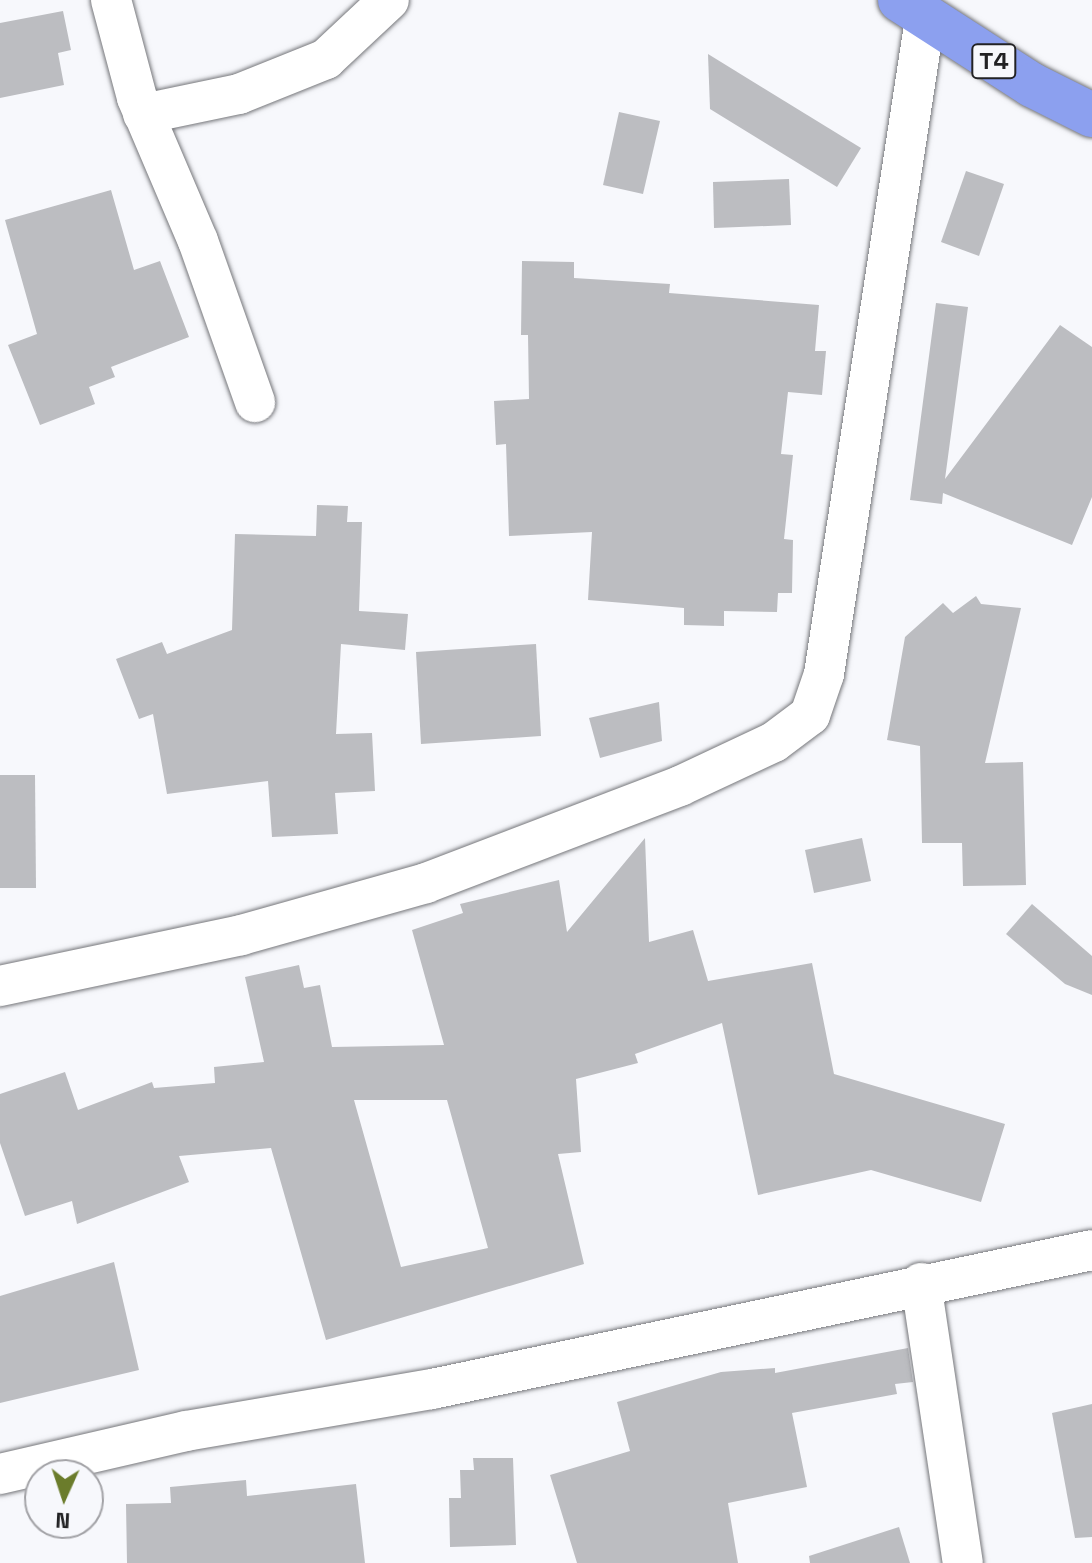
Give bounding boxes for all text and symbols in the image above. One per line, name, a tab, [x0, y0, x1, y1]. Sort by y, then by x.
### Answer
road number: T4	[970, 41, 1018, 81]
north arrow	[24, 1459, 104, 1539]
text: N	[55, 1507, 71, 1535]

